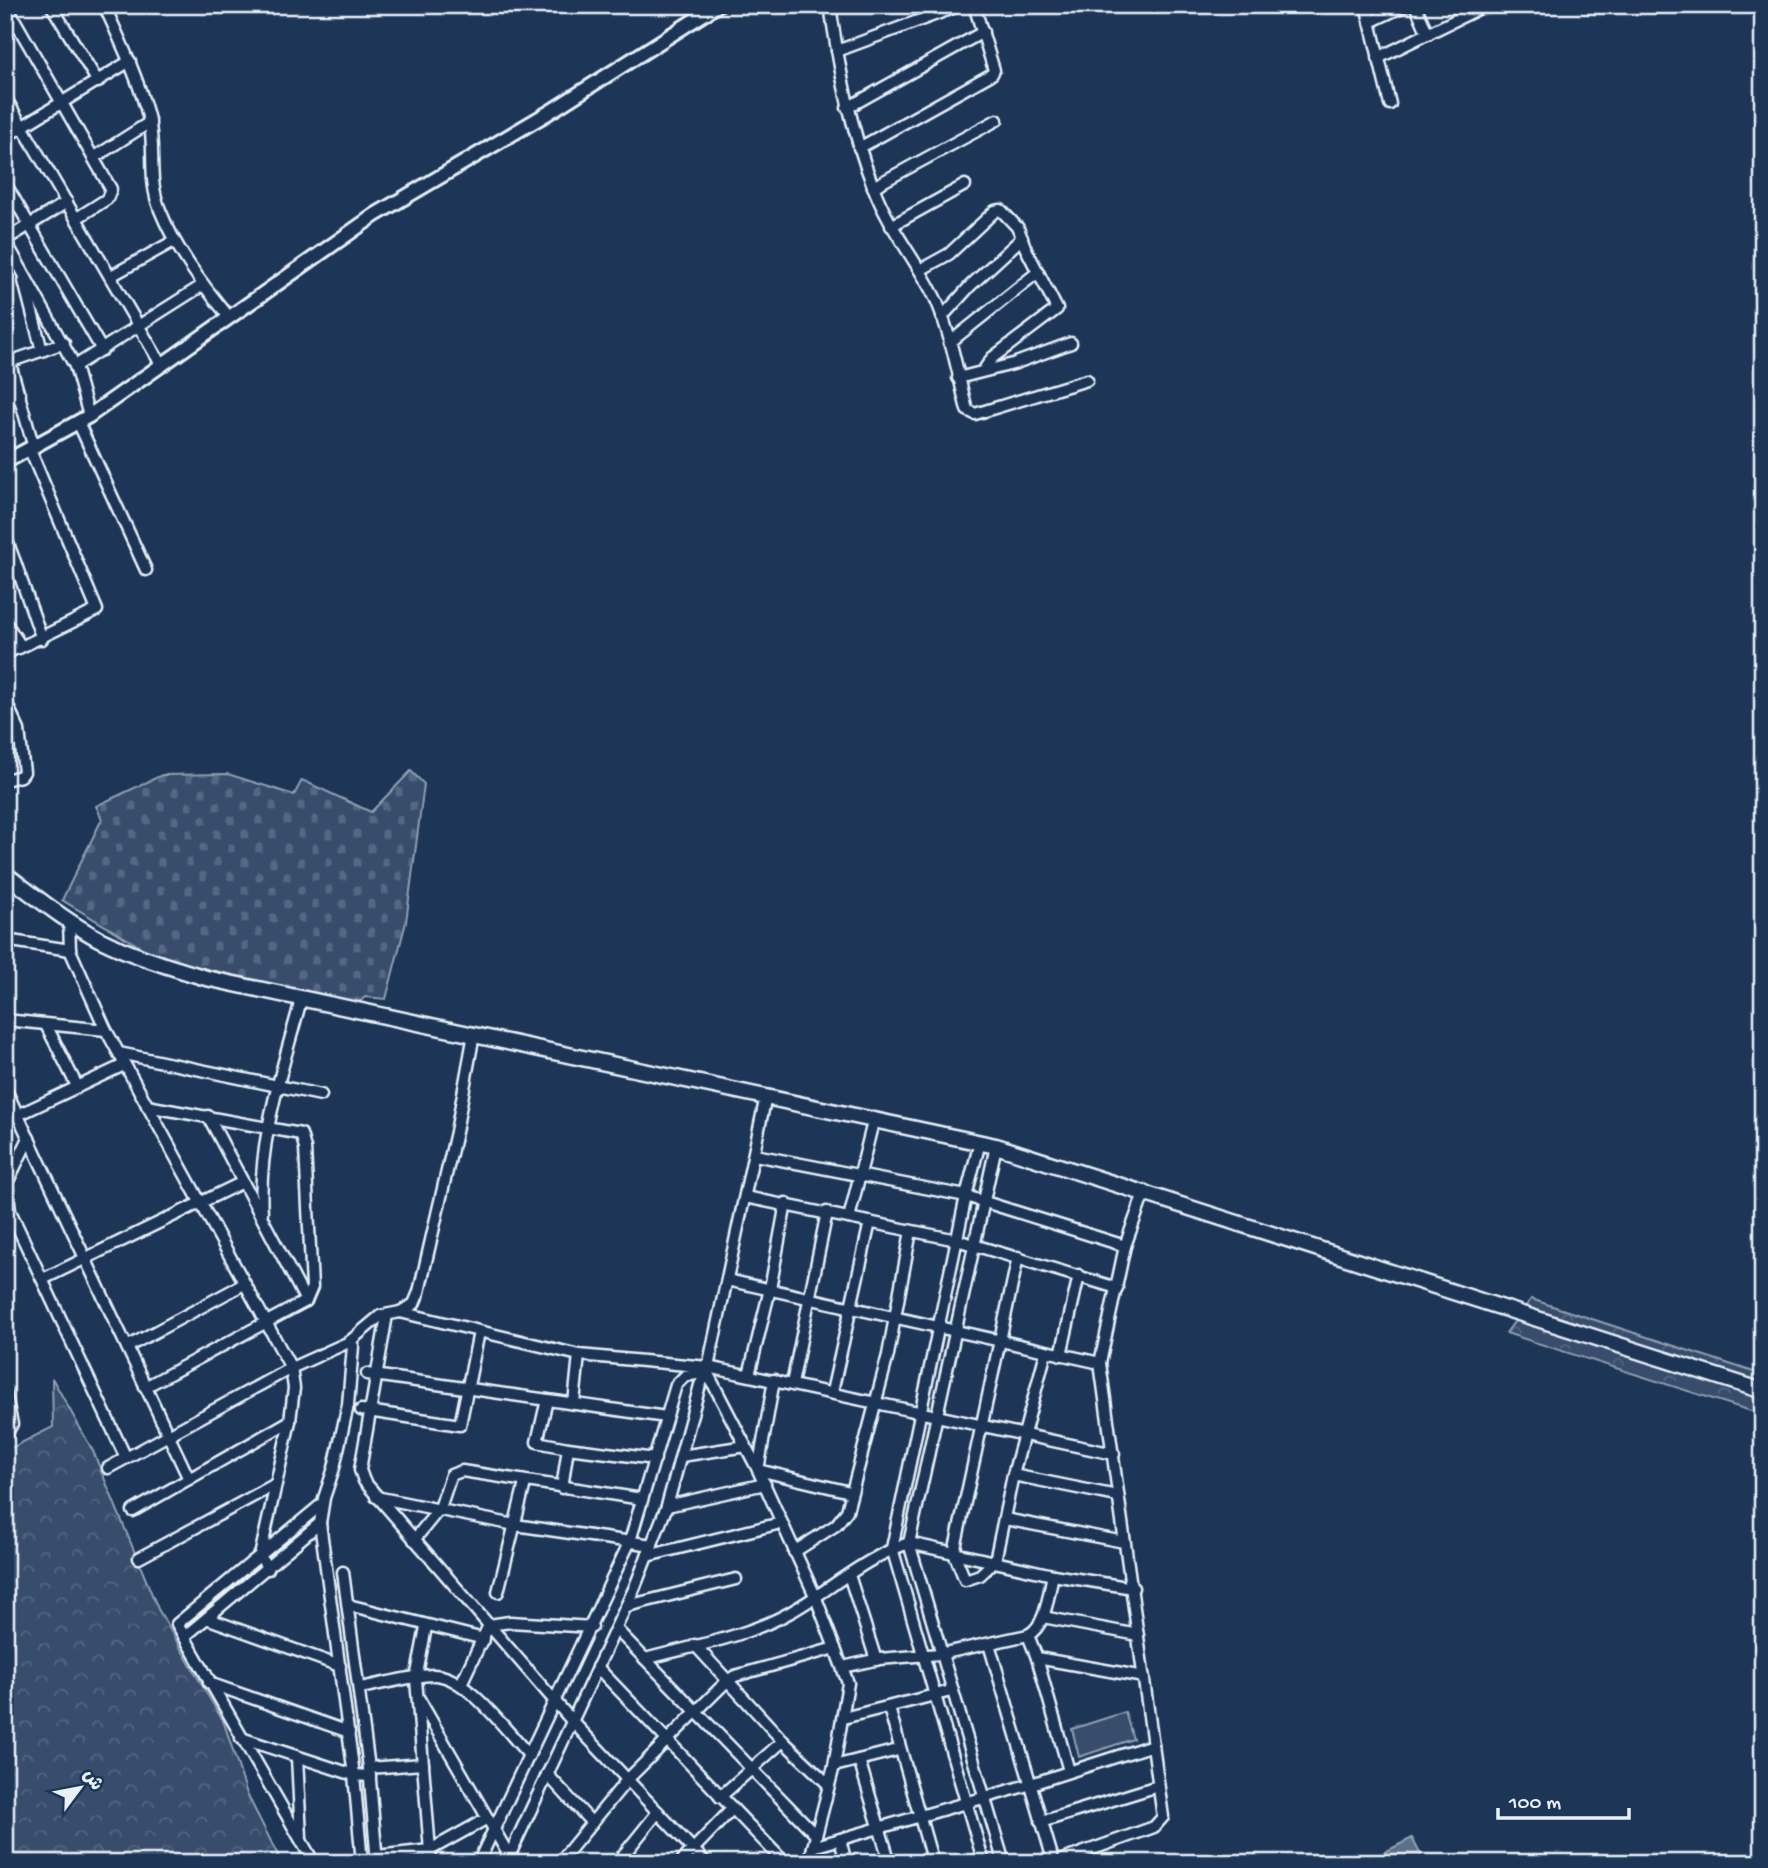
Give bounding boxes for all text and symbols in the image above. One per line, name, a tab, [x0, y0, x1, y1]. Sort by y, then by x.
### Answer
north arrow	[46, 1752, 116, 1822]
text: ش	[76, 1766, 107, 1796]
scale bar	[1498, 1777, 1630, 1821]
text: 100 m	[1508, 1792, 1561, 1817]

